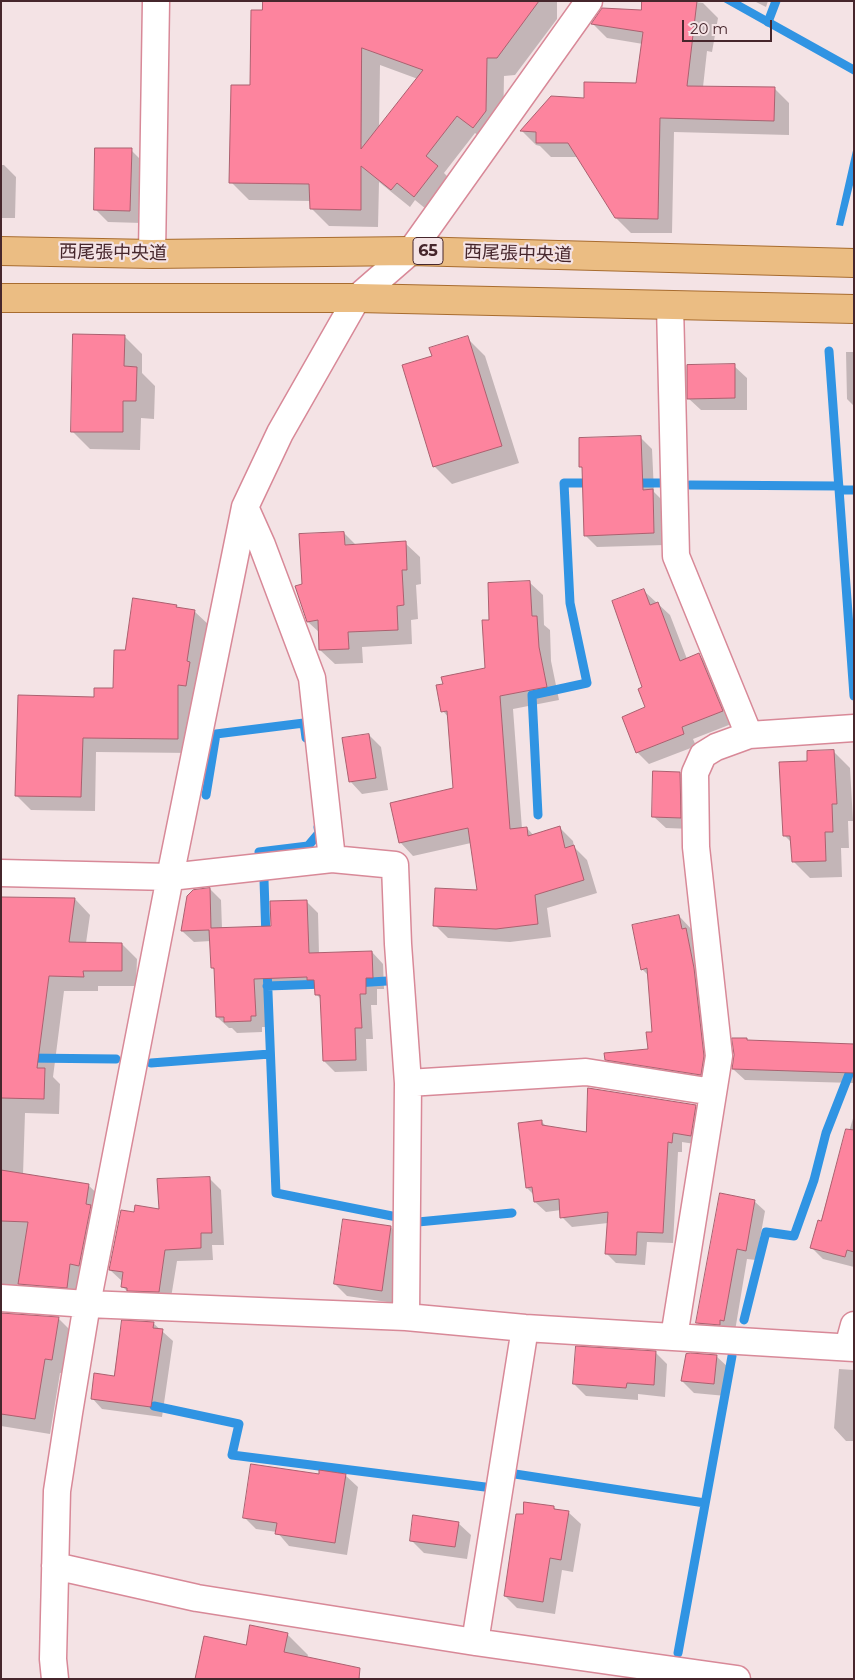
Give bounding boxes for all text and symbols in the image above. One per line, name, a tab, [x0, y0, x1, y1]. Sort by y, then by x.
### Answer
scale bar	[685, 10, 775, 42]
text: 20 m	[690, 19, 728, 38]
road number: 65	[413, 238, 443, 264]
street label: 西尾張中央道	[59, 241, 167, 265]
street label: 西尾張中央道	[464, 241, 572, 267]

